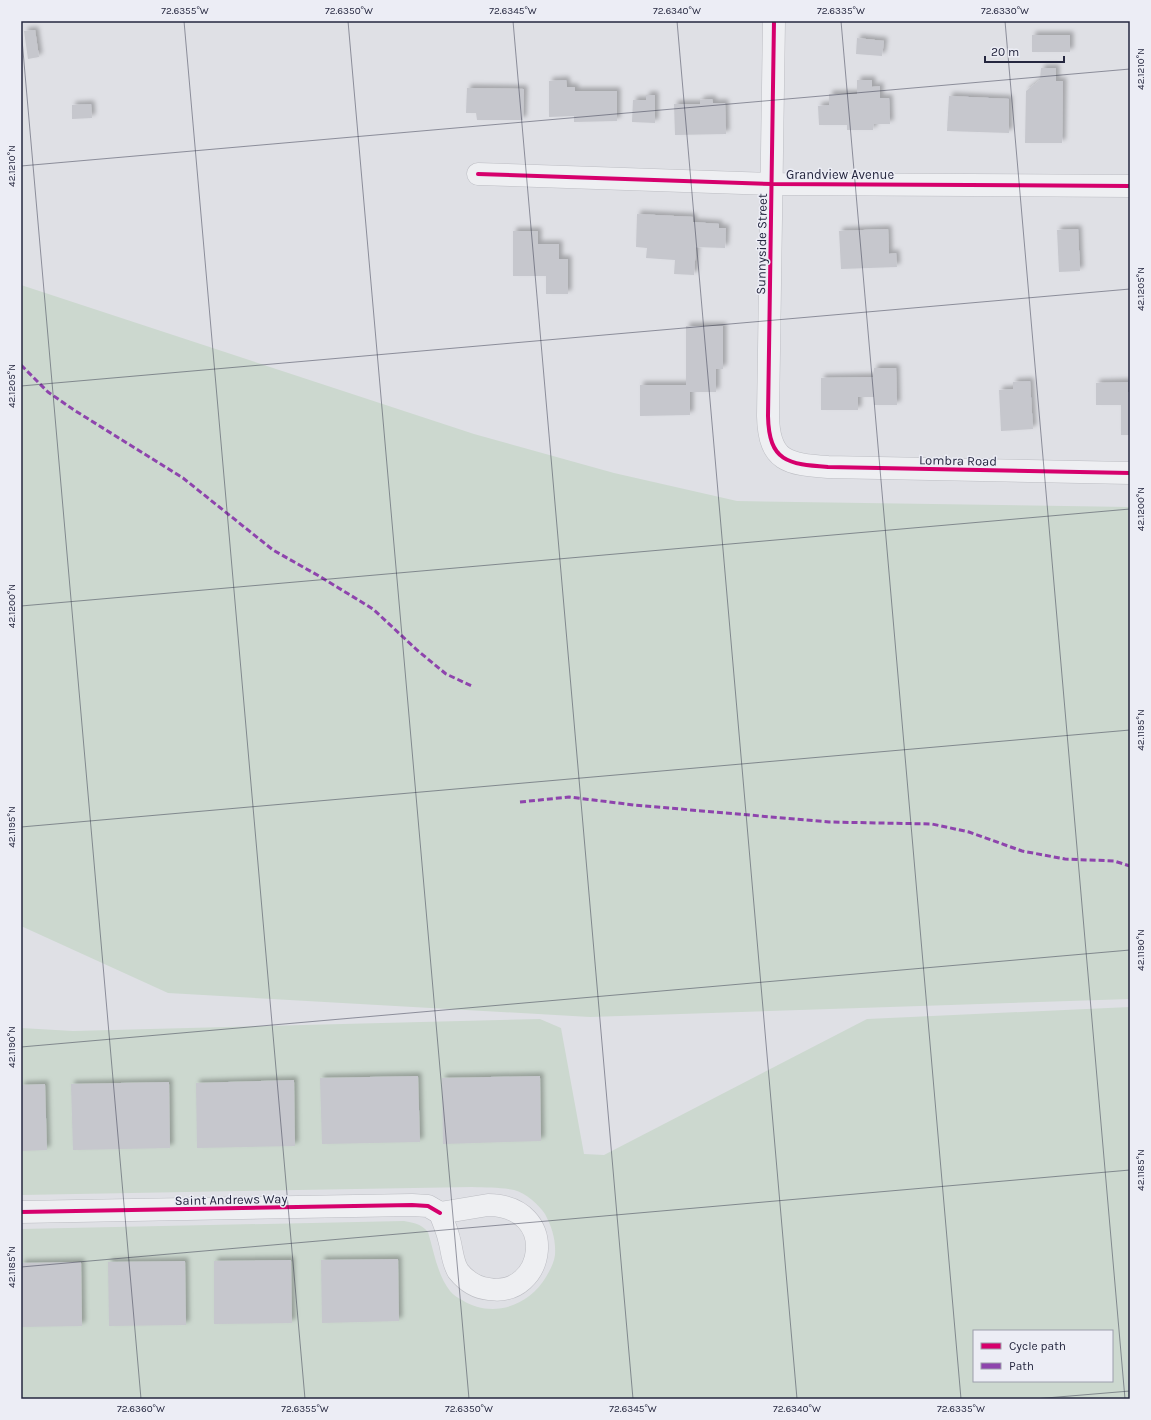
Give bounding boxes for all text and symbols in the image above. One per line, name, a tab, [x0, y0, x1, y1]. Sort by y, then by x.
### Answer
text: 72.6355°W	[161, 5, 209, 17]
text: 72.6350°W	[325, 5, 373, 17]
text: 72.6345°W	[489, 5, 537, 17]
text: 72.6340°W	[653, 5, 701, 17]
text: 72.6335°W	[817, 5, 865, 17]
text: 72.6330°W	[981, 5, 1029, 17]
scale bar	[985, 38, 1064, 64]
text: 20 m	[991, 45, 1019, 59]
text: 42.1210°N	[1135, 48, 1147, 90]
text: 42.1210°N	[6, 145, 18, 187]
street label: Grandview Avenue	[786, 167, 894, 182]
street label: Sunnyside Street	[753, 193, 770, 295]
text: 42.1205°N	[1135, 267, 1147, 311]
text: 42.1205°N	[6, 364, 18, 408]
street label: Lombra Road	[919, 452, 997, 469]
text: 42.1200°N	[1135, 487, 1147, 531]
text: 42.1200°N	[6, 584, 18, 628]
text: 42.1195°N	[1135, 709, 1147, 751]
text: 42.1195°N	[6, 806, 18, 848]
text: 42.1190°N	[1135, 929, 1147, 971]
text: 42.1190°N	[6, 1026, 18, 1068]
text: 42.1185°N	[1135, 1149, 1147, 1191]
street label: Saint Andrews Way	[174, 1191, 288, 1208]
text: 42.1185°N	[6, 1246, 18, 1288]
legend	[973, 1330, 1113, 1382]
text: Cycle path	[1009, 1339, 1066, 1353]
text: Path	[1009, 1359, 1034, 1373]
text: 72.6360°W	[117, 1403, 165, 1415]
text: 72.6355°W	[281, 1403, 329, 1415]
text: 72.6350°W	[445, 1403, 493, 1415]
text: 72.6345°W	[609, 1403, 657, 1415]
text: 72.6340°W	[773, 1403, 821, 1415]
text: 72.6335°W	[937, 1403, 985, 1415]

